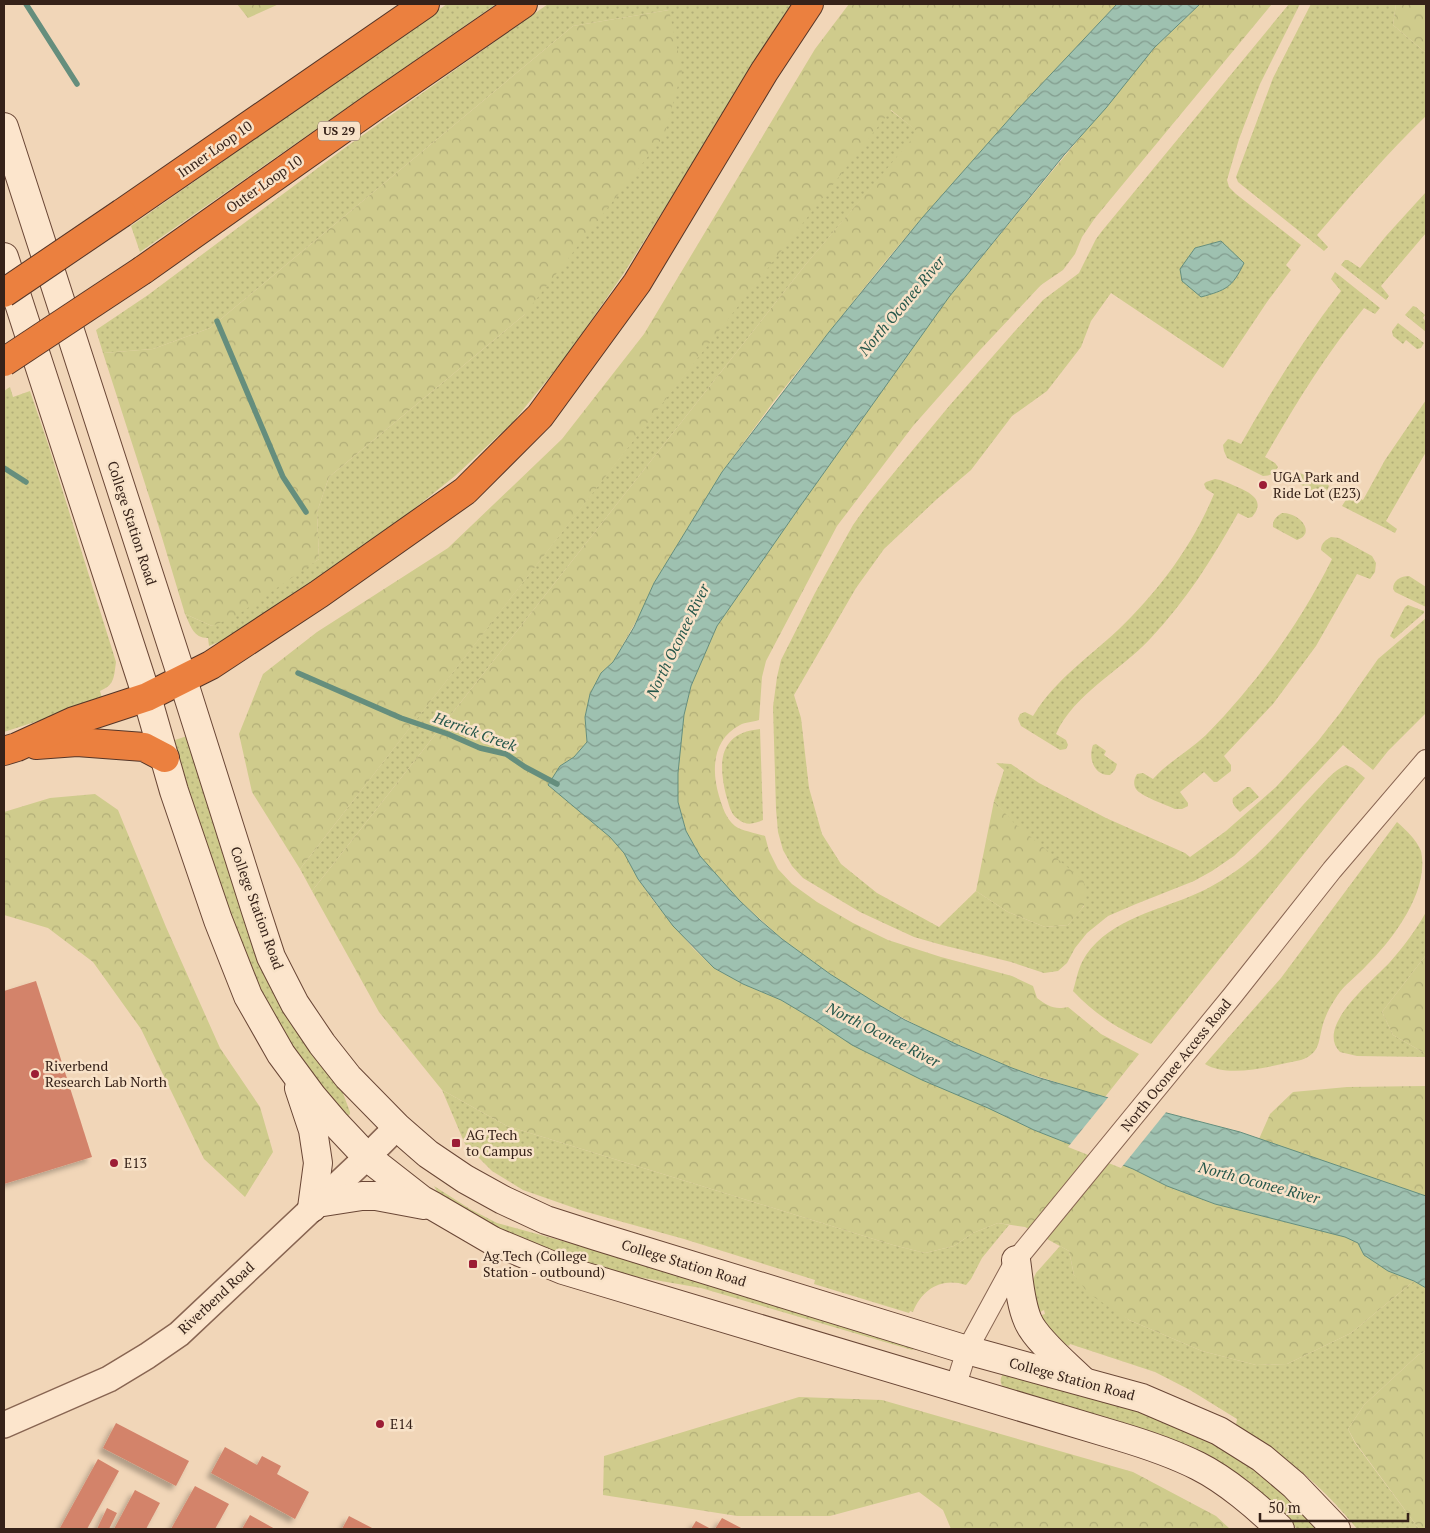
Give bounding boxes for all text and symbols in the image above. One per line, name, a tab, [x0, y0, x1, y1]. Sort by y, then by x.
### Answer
street label: Inner Loop 10	[174, 116, 256, 181]
road number: US 29	[318, 122, 360, 140]
street label: Outer Loop 10	[222, 150, 306, 217]
water label: North Oconee River	[853, 250, 950, 360]
street label: College Station Road	[103, 458, 162, 588]
place label: UGA Park and Ride Lot (E23)	[1273, 467, 1361, 502]
marker: UGA Park and Ride Lot (E23)	[1257, 479, 1269, 491]
water label: North Oconee River	[640, 579, 714, 702]
water label: Herrick Creek	[430, 706, 520, 756]
street label: College Station Road	[226, 844, 289, 972]
street label: North Oconee Access Road	[1116, 994, 1235, 1135]
water label: North Oconee River	[823, 997, 944, 1072]
place label: Riverbend Research Lab North	[45, 1056, 167, 1091]
marker: Riverbend Research Lab North	[29, 1068, 41, 1080]
place label: AG Tech to Campus	[466, 1125, 533, 1160]
marker: AG Tech to Campus	[450, 1137, 462, 1149]
place label: E13	[124, 1153, 147, 1172]
water label: North Oconee River	[1196, 1156, 1323, 1208]
marker: E13	[108, 1157, 120, 1169]
street label: College Station Road	[619, 1234, 749, 1291]
place label: Ag Tech (College Station - outbound)	[483, 1246, 605, 1281]
street label: Riverbend Road	[173, 1257, 258, 1338]
marker: Ag Tech (College Station - outbound)	[467, 1258, 479, 1270]
street label: College Station Road	[1007, 1353, 1137, 1405]
place label: E14	[390, 1414, 414, 1433]
marker: E14	[374, 1418, 386, 1430]
scale bar	[1260, 1490, 1408, 1522]
text: 50 m	[1268, 1497, 1301, 1517]

